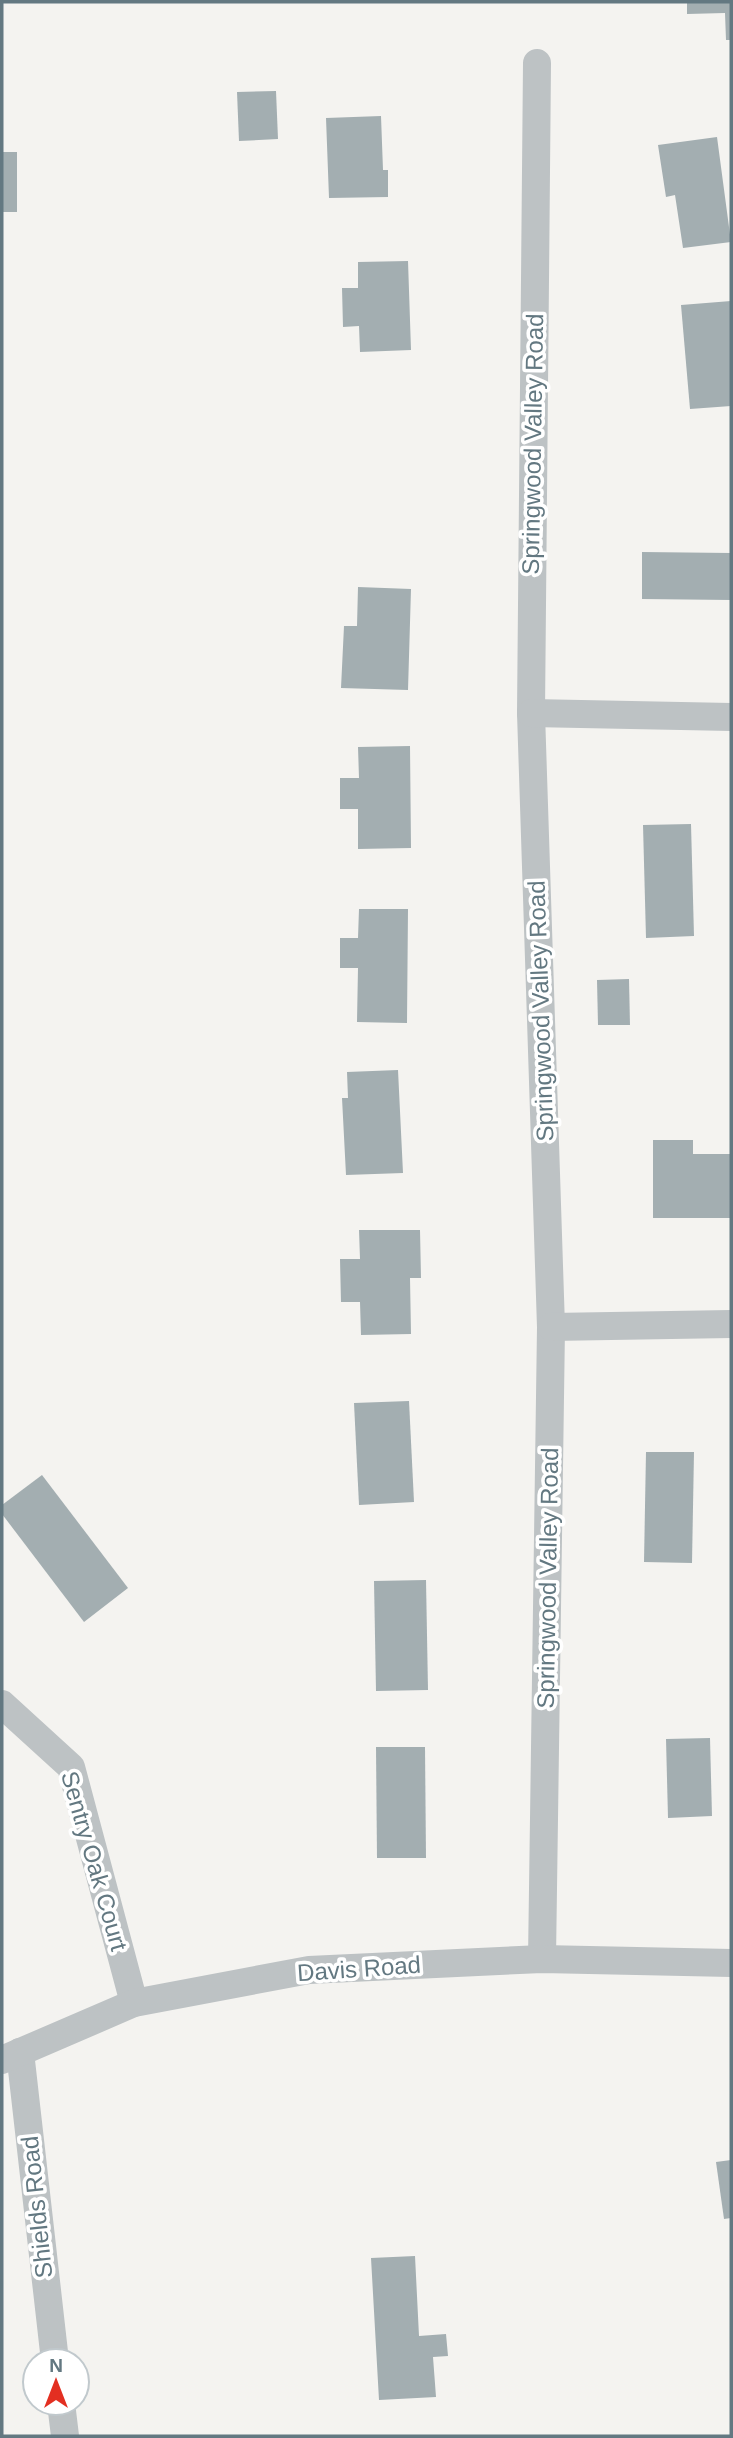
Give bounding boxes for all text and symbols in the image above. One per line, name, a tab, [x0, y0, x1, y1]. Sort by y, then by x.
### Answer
street label: Springwood Valley Road	[517, 313, 548, 575]
street label: Springwood Valley Road	[522, 880, 559, 1142]
street label: Springwood Valley Road	[532, 1447, 563, 1709]
street label: Sentry Oak Court	[56, 1768, 133, 1954]
street label: Davis Road	[296, 1951, 422, 1986]
street label: Shields Road	[16, 2135, 57, 2279]
north arrow	[21, 2347, 91, 2417]
text: N	[49, 2355, 63, 2376]

